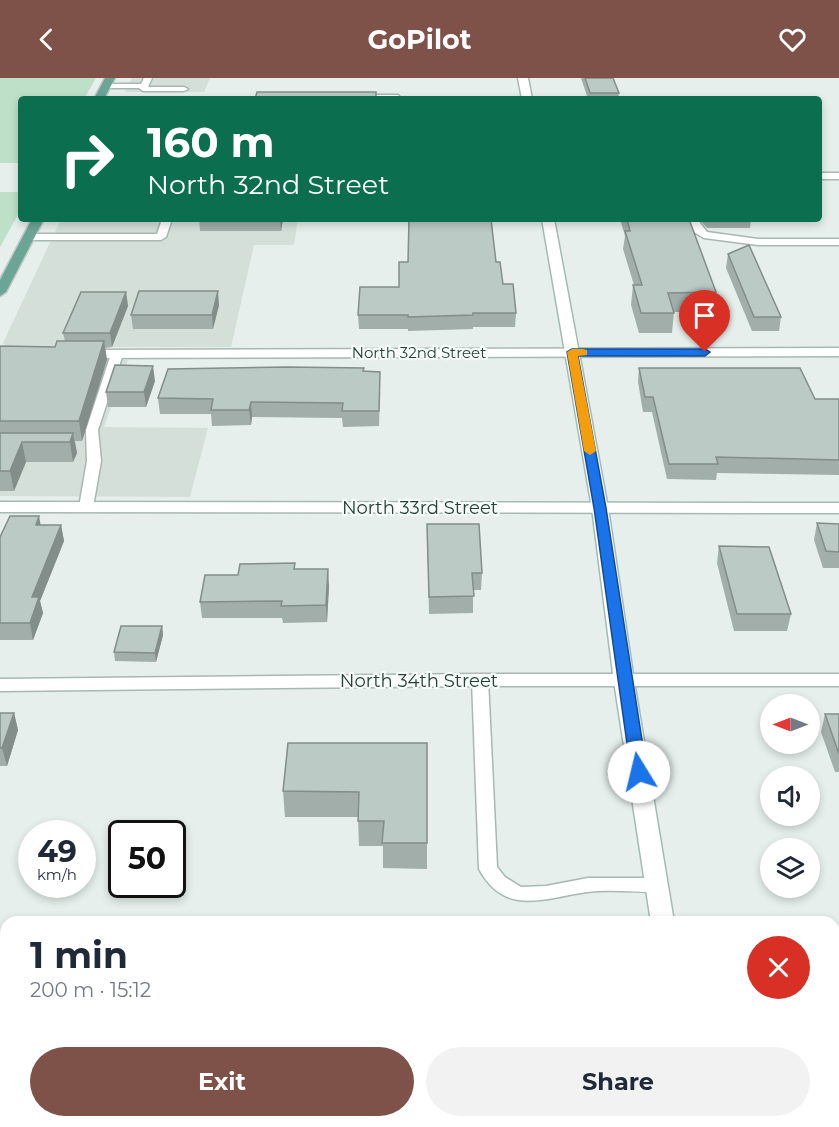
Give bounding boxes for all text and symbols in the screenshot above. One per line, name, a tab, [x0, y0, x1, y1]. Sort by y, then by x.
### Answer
icon: back	[30, 23, 63, 56]
text: GoPilot	[368, 23, 471, 56]
icon: heart	[776, 23, 809, 56]
text: 160 m	[147, 116, 275, 168]
icon: right	[48, 120, 126, 198]
text: North 32nd Street	[147, 168, 389, 201]
pin	[679, 290, 730, 352]
icon: arrive	[688, 299, 721, 332]
street label: North 32nd Street	[352, 343, 486, 362]
street label: North 33rd Street	[342, 497, 498, 519]
street label: North 34th Street	[340, 670, 498, 692]
north arrow	[760, 694, 820, 754]
map controls	[760, 694, 820, 898]
position arrow	[607, 740, 671, 804]
button: sound	[760, 766, 820, 826]
speed limit sign: 50	[108, 820, 186, 898]
text: 49	[37, 833, 77, 870]
button: layers	[760, 838, 820, 898]
text: km/h	[37, 865, 77, 884]
text: 1 min	[30, 933, 128, 977]
button: close	[747, 936, 810, 999]
text: 200 m · 15:12	[30, 978, 151, 1002]
button: Exit	[30, 1047, 414, 1116]
button: Share	[426, 1047, 810, 1116]

